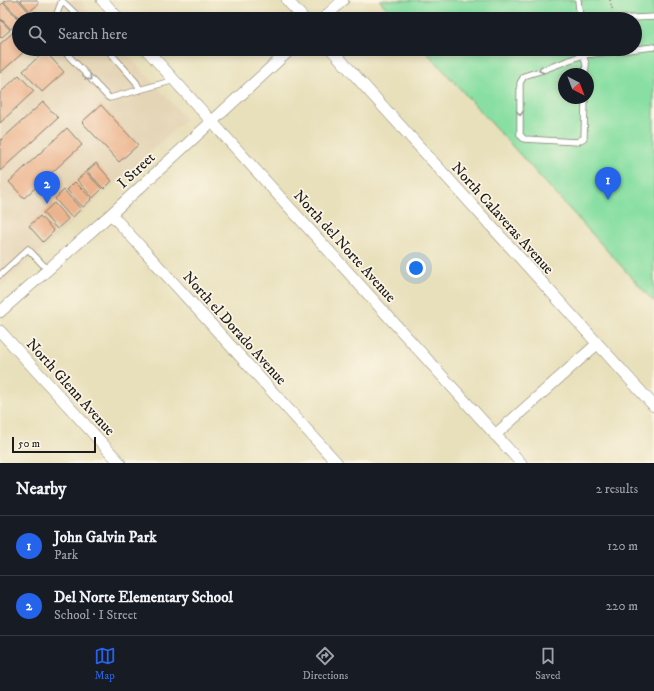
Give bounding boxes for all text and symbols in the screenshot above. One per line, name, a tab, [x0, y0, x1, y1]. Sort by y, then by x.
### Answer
search box	[12, 12, 642, 56]
icon: search	[26, 23, 48, 45]
text: Search here	[58, 25, 127, 44]
one-way arrow	[537, 66, 544, 74]
north arrow	[558, 68, 594, 104]
one-way arrow	[84, 73, 91, 81]
one-way arrow	[516, 110, 524, 116]
street label: I Street	[113, 148, 159, 193]
street label: North Calaveras Avenue	[447, 158, 558, 278]
pin: 1	[595, 167, 621, 200]
pin: 2	[34, 171, 60, 204]
street label: North del Norte Avenue	[289, 186, 400, 306]
your location	[406, 258, 426, 278]
street label: North el Dorado Avenue	[179, 268, 291, 389]
street label: North Glenn Avenue	[22, 335, 119, 440]
scale bar	[12, 435, 96, 454]
text: 50 m	[18, 437, 40, 451]
text: Nearby	[16, 478, 66, 500]
text: 2 results	[596, 481, 638, 497]
text: John Galvin Park	[54, 528, 157, 547]
text: 1	[27, 538, 31, 554]
text: 120 m	[607, 538, 638, 554]
text: Park	[54, 547, 78, 563]
text: Del Norte Elementary School	[54, 588, 233, 607]
text: 2	[26, 598, 32, 614]
text: 220 m	[606, 598, 638, 614]
text: School · I Street	[54, 607, 137, 623]
tab: Map	[94, 645, 116, 683]
tab: Directions	[303, 645, 348, 683]
tab: Saved	[535, 645, 560, 683]

